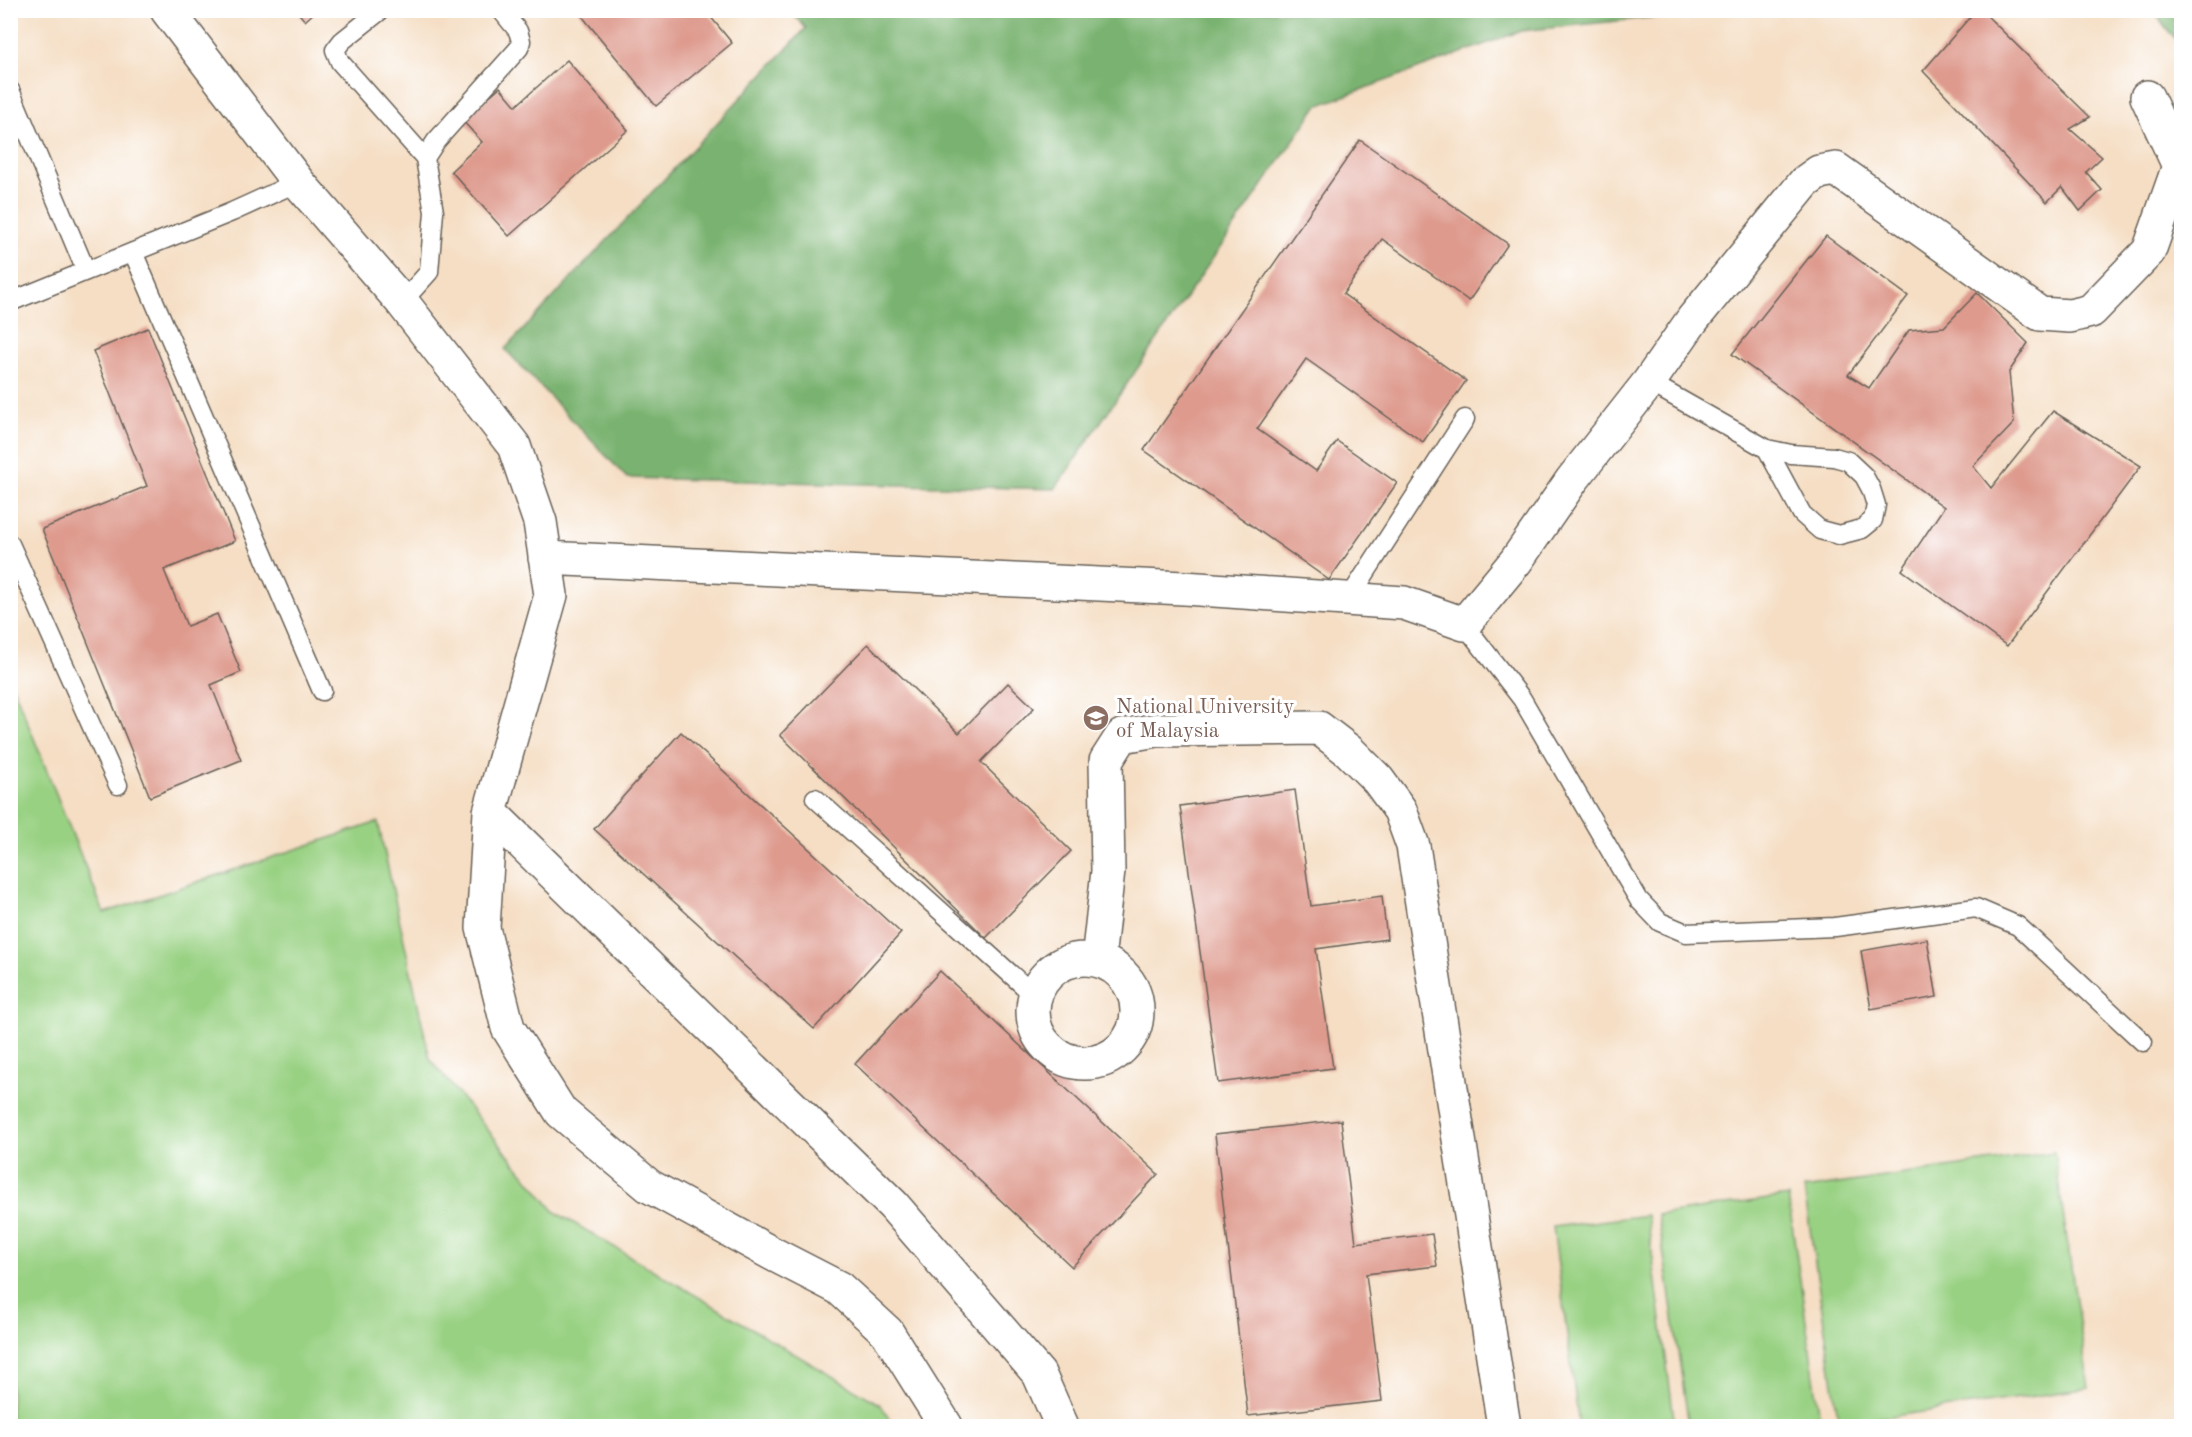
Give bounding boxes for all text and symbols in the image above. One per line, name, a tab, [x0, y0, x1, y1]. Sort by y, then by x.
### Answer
place label: National University of Malaysia	[1116, 697, 1294, 742]
school or university icon: National University of Malaysia	[1081, 703, 1111, 733]

